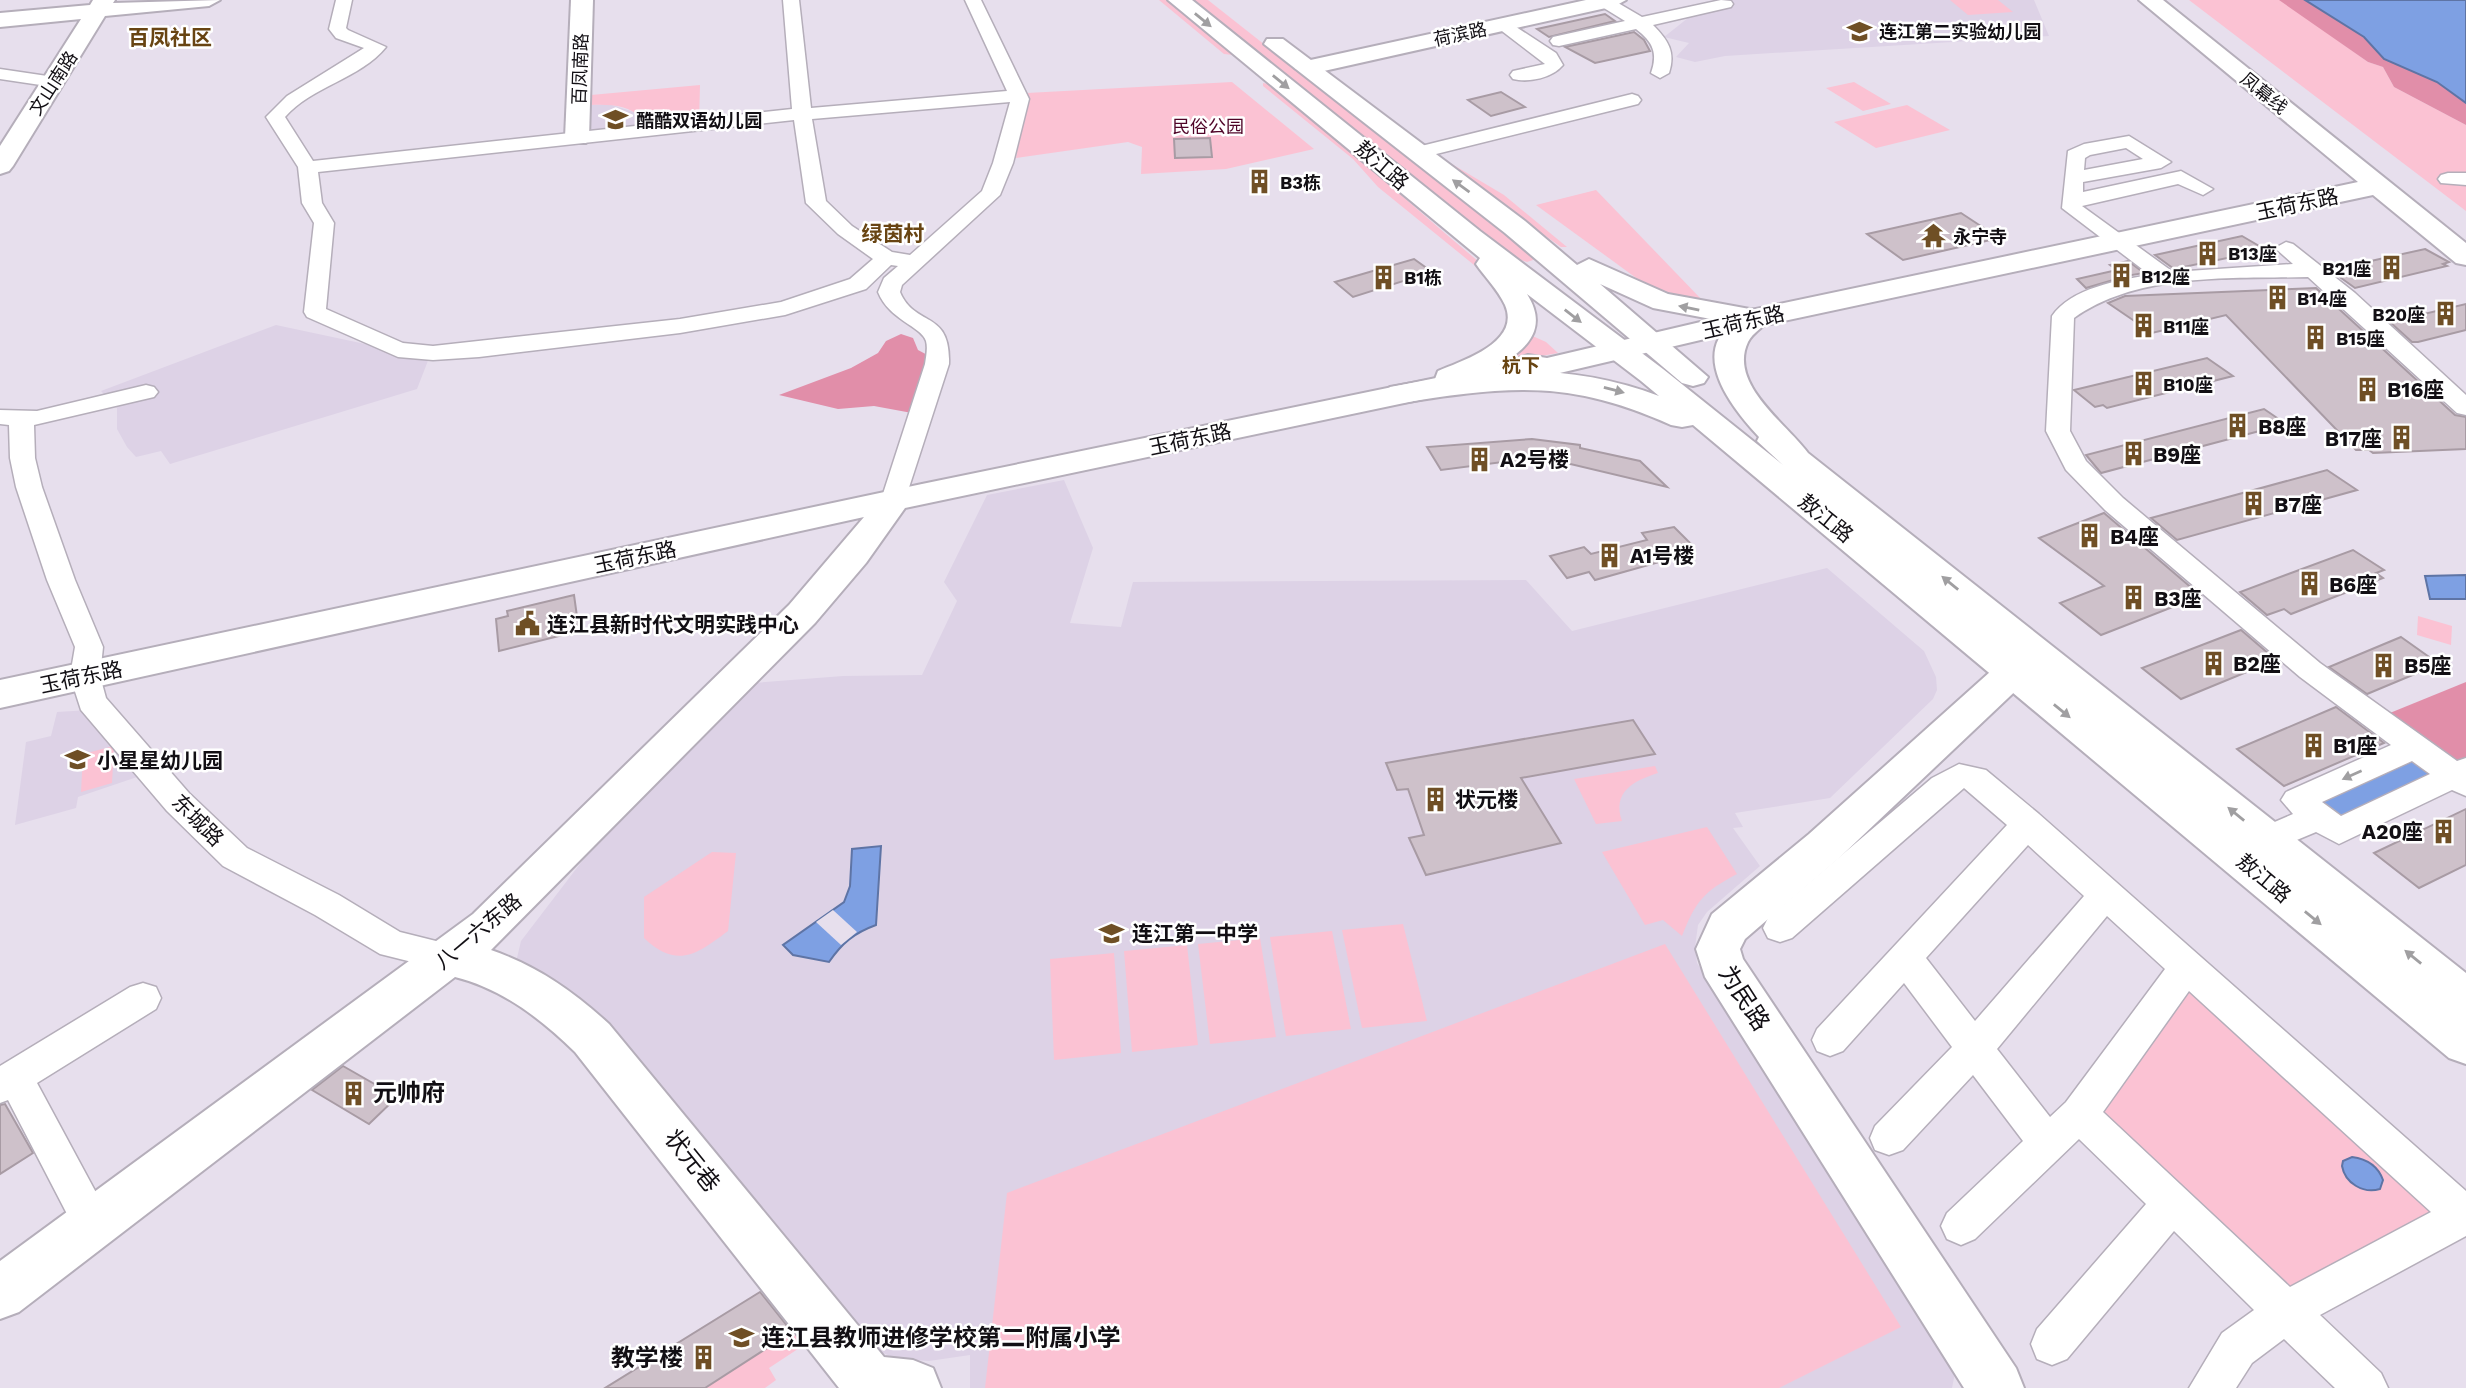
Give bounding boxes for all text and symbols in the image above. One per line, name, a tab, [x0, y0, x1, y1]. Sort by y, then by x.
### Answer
one-way arrow	[1194, 12, 1212, 27]
school or university icon: 连江第二实验幼儿园	[1845, 17, 1873, 45]
street label: 荷滨路	[1431, 18, 1489, 50]
place label: 连江第二实验幼儿园	[1879, 21, 2041, 42]
district label: 百凤社区	[128, 25, 212, 50]
street label: 百凤南路	[568, 33, 592, 105]
street label: 文山南路	[25, 47, 81, 119]
street label: 凤幕线	[2236, 68, 2292, 118]
one-way arrow	[1271, 74, 1289, 89]
school or university icon: 酷酷双语幼儿园	[602, 106, 630, 134]
place label: 酷酷双语幼儿园	[636, 110, 762, 131]
park label: 民俗公园	[1172, 116, 1244, 137]
street label: 敖江路	[1350, 135, 1414, 195]
building icon: B3栋	[1246, 168, 1274, 196]
place label: B3栋	[1280, 172, 1321, 193]
one-way arrow	[1452, 179, 1470, 193]
street label: 玉荷东路	[2253, 183, 2341, 225]
district label: 绿茵村	[862, 221, 925, 246]
temple icon: 永宁寺	[1919, 222, 1947, 250]
place label: 永宁寺	[1953, 226, 2007, 247]
building icon: B13座	[2194, 239, 2222, 267]
place label: B13座	[2228, 243, 2277, 264]
building icon: B21座	[2377, 254, 2405, 282]
place label: B21座	[2322, 258, 2371, 279]
building icon: B12座	[2107, 262, 2135, 290]
building icon: B1栋	[1370, 263, 1398, 291]
place label: B12座	[2141, 266, 2190, 287]
place label: B1栋	[1404, 267, 1442, 288]
building icon: B14座	[2263, 284, 2291, 312]
place label: B14座	[2297, 288, 2347, 309]
street label: 玉荷东路	[1699, 300, 1787, 344]
building icon: B20座	[2431, 300, 2459, 328]
one-way arrow	[1678, 302, 1700, 313]
place label: B20座	[2372, 304, 2425, 325]
one-way arrow	[1563, 309, 1581, 324]
building icon: B11座	[2129, 312, 2157, 340]
place label: B11座	[2163, 316, 2209, 337]
building icon: B15座	[2302, 324, 2330, 352]
place label: B15座	[2336, 328, 2385, 349]
district label: 杭下	[1502, 354, 1540, 377]
building icon: B10座	[2129, 370, 2157, 398]
place label: B10座	[2163, 374, 2213, 395]
building icon: B16座	[2353, 375, 2381, 403]
place label: B16座	[2387, 377, 2444, 402]
one-way arrow	[1604, 386, 1625, 396]
building icon: B8座	[2224, 412, 2252, 440]
place label: B8座	[2258, 414, 2307, 439]
street label: 玉荷东路	[1146, 418, 1234, 460]
building icon: B17座	[2388, 424, 2416, 452]
place label: B17座	[2325, 426, 2382, 451]
building icon: B9座	[2119, 440, 2147, 468]
place label: B9座	[2153, 442, 2201, 467]
building icon: A2号楼	[1466, 445, 1494, 473]
place label: A2号楼	[1500, 447, 1569, 472]
street label: 敖江路	[1794, 488, 1858, 548]
building icon: B7座	[2240, 490, 2268, 518]
place label: B7座	[2274, 492, 2322, 517]
building icon: B4座	[2076, 522, 2104, 550]
place label: B4座	[2110, 524, 2159, 549]
street label: 玉荷东路	[591, 536, 679, 578]
building icon: A1号楼	[1596, 541, 1624, 569]
place label: A1号楼	[1630, 543, 1694, 568]
building icon: B6座	[2295, 570, 2323, 598]
place label: B6座	[2329, 572, 2377, 597]
one-way arrow	[1941, 576, 1959, 591]
building icon: B3座	[2120, 584, 2148, 612]
place label: B3座	[2154, 586, 2202, 611]
public building icon: 连江县新时代文明实践中心	[513, 610, 541, 638]
place label: 连江县新时代文明实践中心	[547, 612, 799, 637]
building icon: B2座	[2199, 649, 2227, 677]
place label: B2座	[2233, 651, 2281, 676]
building icon: B5座	[2370, 651, 2398, 679]
place label: B5座	[2404, 653, 2452, 678]
street label: 玉荷东路	[37, 656, 125, 698]
one-way arrow	[2052, 704, 2070, 719]
building icon: B1座	[2299, 731, 2327, 759]
place label: B1座	[2333, 733, 2377, 758]
school or university icon: 小星星幼儿园	[63, 746, 91, 774]
place label: 小星星幼儿园	[97, 748, 223, 773]
one-way arrow	[2342, 769, 2362, 781]
building icon: 状元楼	[1421, 785, 1449, 813]
place label: 状元楼	[1455, 787, 1518, 812]
street label: 东城路	[167, 789, 229, 851]
one-way arrow	[2228, 806, 2246, 821]
building icon: A20座	[2429, 817, 2457, 845]
place label: A20座	[2362, 819, 2423, 844]
street label: 敖江路	[2232, 848, 2296, 908]
street label: 八一六东路	[430, 888, 526, 974]
one-way arrow	[2303, 911, 2321, 926]
school or university icon: 连江第一中学	[1098, 919, 1126, 947]
place label: 连江第一中学	[1132, 921, 1258, 946]
one-way arrow	[2404, 950, 2422, 965]
street label: 为民路	[1713, 960, 1775, 1036]
building icon: 元帅府	[339, 1079, 367, 1107]
place label: 元帅府	[373, 1079, 445, 1107]
street label: 状元巷	[658, 1124, 726, 1198]
school or university icon: 连江县教师进修学校第二附属小学	[727, 1324, 755, 1352]
place label: 连江县教师进修学校第二附属小学	[761, 1324, 1121, 1352]
place label: 教学楼	[611, 1344, 683, 1372]
building icon: 教学楼	[689, 1344, 717, 1372]

